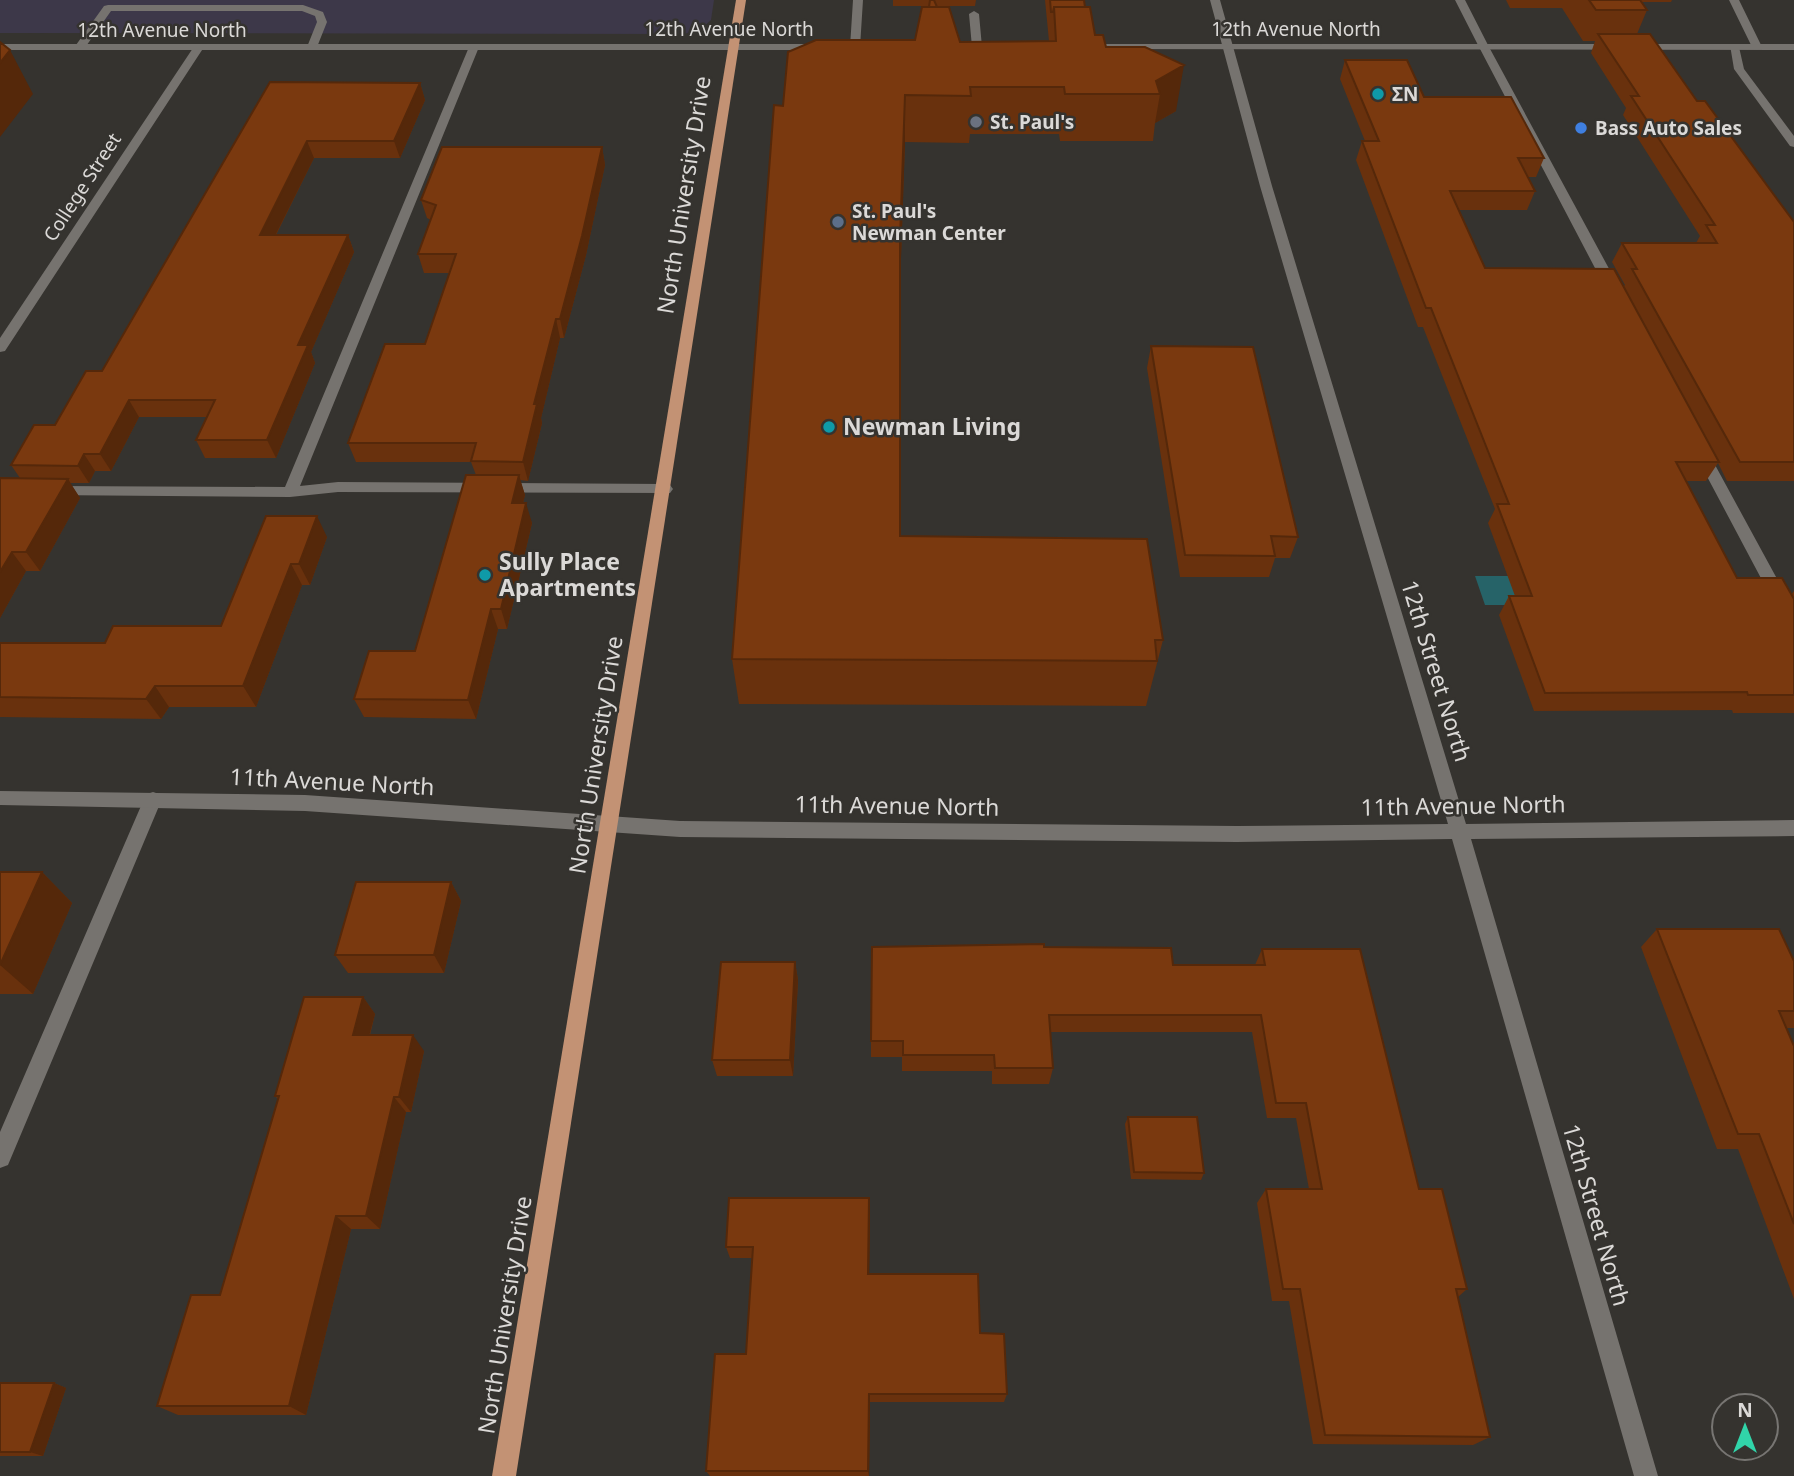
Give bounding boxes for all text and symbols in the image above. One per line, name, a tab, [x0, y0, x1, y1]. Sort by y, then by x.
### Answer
street label: 12th Avenue North	[644, 16, 814, 42]
street label: 12th Avenue North	[1211, 16, 1381, 42]
street label: 12th Avenue North	[77, 17, 247, 43]
street label: North University Drive	[648, 74, 718, 316]
place label: ΣΝ	[1392, 81, 1418, 107]
marker: ΣΝ	[1370, 86, 1386, 102]
place label: St. Paul's	[990, 109, 1074, 135]
marker: St. Paul's	[968, 114, 984, 130]
place label: Bass Auto Sales	[1595, 115, 1742, 141]
marker: Bass Auto Sales	[1573, 120, 1589, 136]
street label: College Street	[37, 128, 127, 246]
place label: St. Paul's Newman Center	[852, 198, 1006, 246]
marker: St. Paul's Newman Center	[830, 214, 846, 230]
place label: Newman Living	[843, 410, 1021, 442]
marker: Newman Living	[821, 419, 837, 435]
place label: Sully Place Apartments	[499, 545, 636, 603]
marker: Sully Place Apartments	[477, 567, 493, 583]
street label: 12th Street North	[1394, 576, 1480, 765]
street label: North University Drive	[560, 634, 630, 876]
street label: 11th Avenue North	[229, 760, 435, 802]
street label: 11th Avenue North	[794, 787, 1000, 823]
street label: 11th Avenue North	[1360, 787, 1566, 823]
street label: 12th Street North	[1556, 1120, 1638, 1310]
street label: North University Drive	[469, 1194, 539, 1436]
north arrow	[1710, 1392, 1780, 1462]
text: N	[1737, 1397, 1753, 1423]

